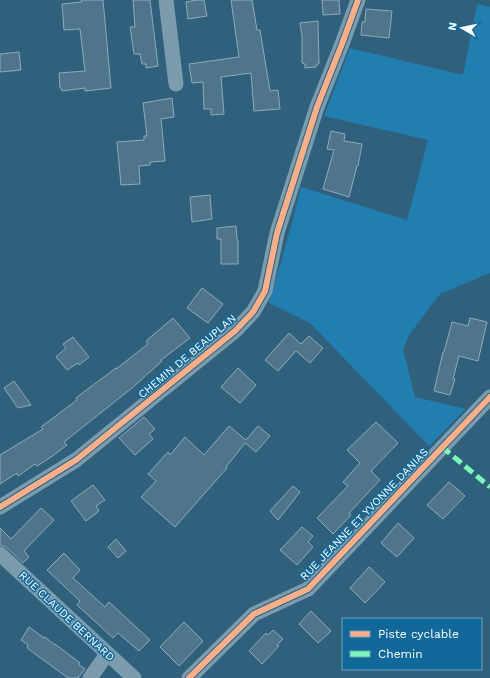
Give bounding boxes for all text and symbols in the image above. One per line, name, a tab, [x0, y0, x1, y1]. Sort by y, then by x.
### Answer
north arrow	[442, 8, 482, 48]
text: N	[446, 21, 460, 32]
street label: CHEMIN DE BEAUPLAN	[136, 312, 239, 401]
street label: RUE JEANNE ET YVONNE DANIAS	[298, 446, 431, 583]
street label: RUE CLAUDE BERNARD	[16, 569, 117, 664]
legend	[342, 618, 482, 670]
text: Piste cyclable	[378, 627, 459, 641]
text: Chemin	[378, 647, 423, 661]

